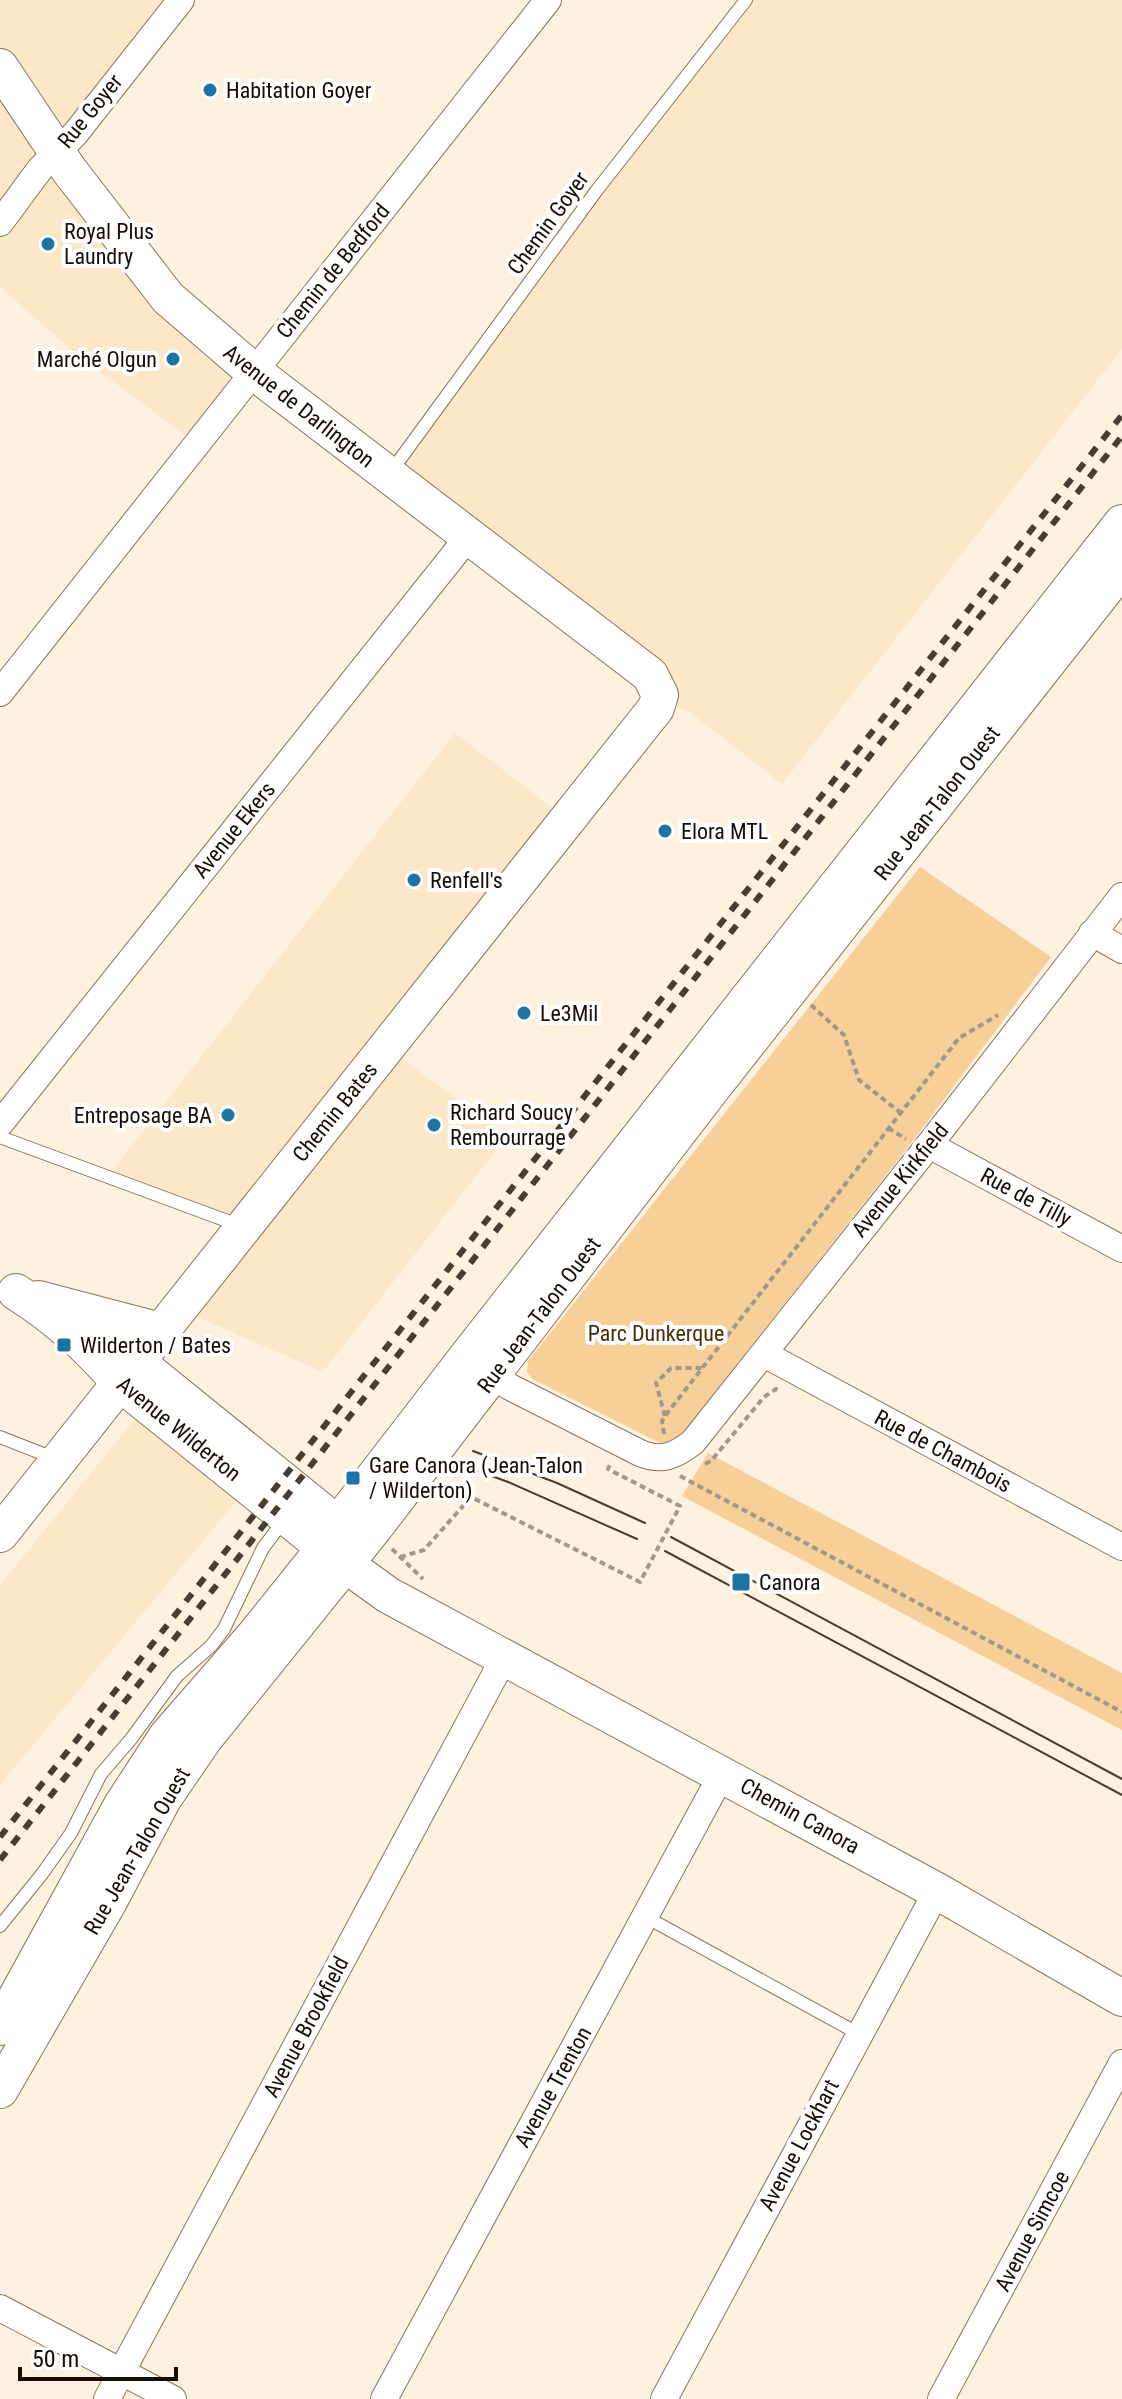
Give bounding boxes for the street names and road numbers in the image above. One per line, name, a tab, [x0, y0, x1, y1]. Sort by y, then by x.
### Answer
street label: Rue Goyer	[53, 69, 127, 153]
street label: Chemin Goyer	[502, 167, 594, 279]
street label: Chemin de Bedford	[271, 199, 395, 343]
street label: Avenue de Darlington	[219, 339, 379, 473]
street label: Rue Jean-Talon Ouest	[869, 721, 1005, 885]
street label: Avenue Ekers	[188, 777, 280, 883]
street label: Chemin Bates	[287, 1057, 383, 1167]
street label: Avenue Kirkfield	[847, 1118, 953, 1242]
street label: Rue de Tilly	[976, 1163, 1076, 1231]
street label: Rue Jean-Talon Ouest	[472, 1232, 606, 1398]
street label: Avenue Wilderton	[112, 1372, 246, 1486]
street label: Rue de Chambois	[870, 1404, 1016, 1498]
street label: Rue Jean-Talon Ouest	[79, 1763, 195, 1939]
street label: Chemin Canora	[736, 1773, 864, 1859]
street label: Avenue Brookfield	[258, 1952, 354, 2102]
street label: Avenue Trenton	[510, 2022, 596, 2152]
street label: Avenue Lockhart	[754, 2075, 844, 2215]
street label: Avenue Simcoe	[990, 2166, 1074, 2296]

